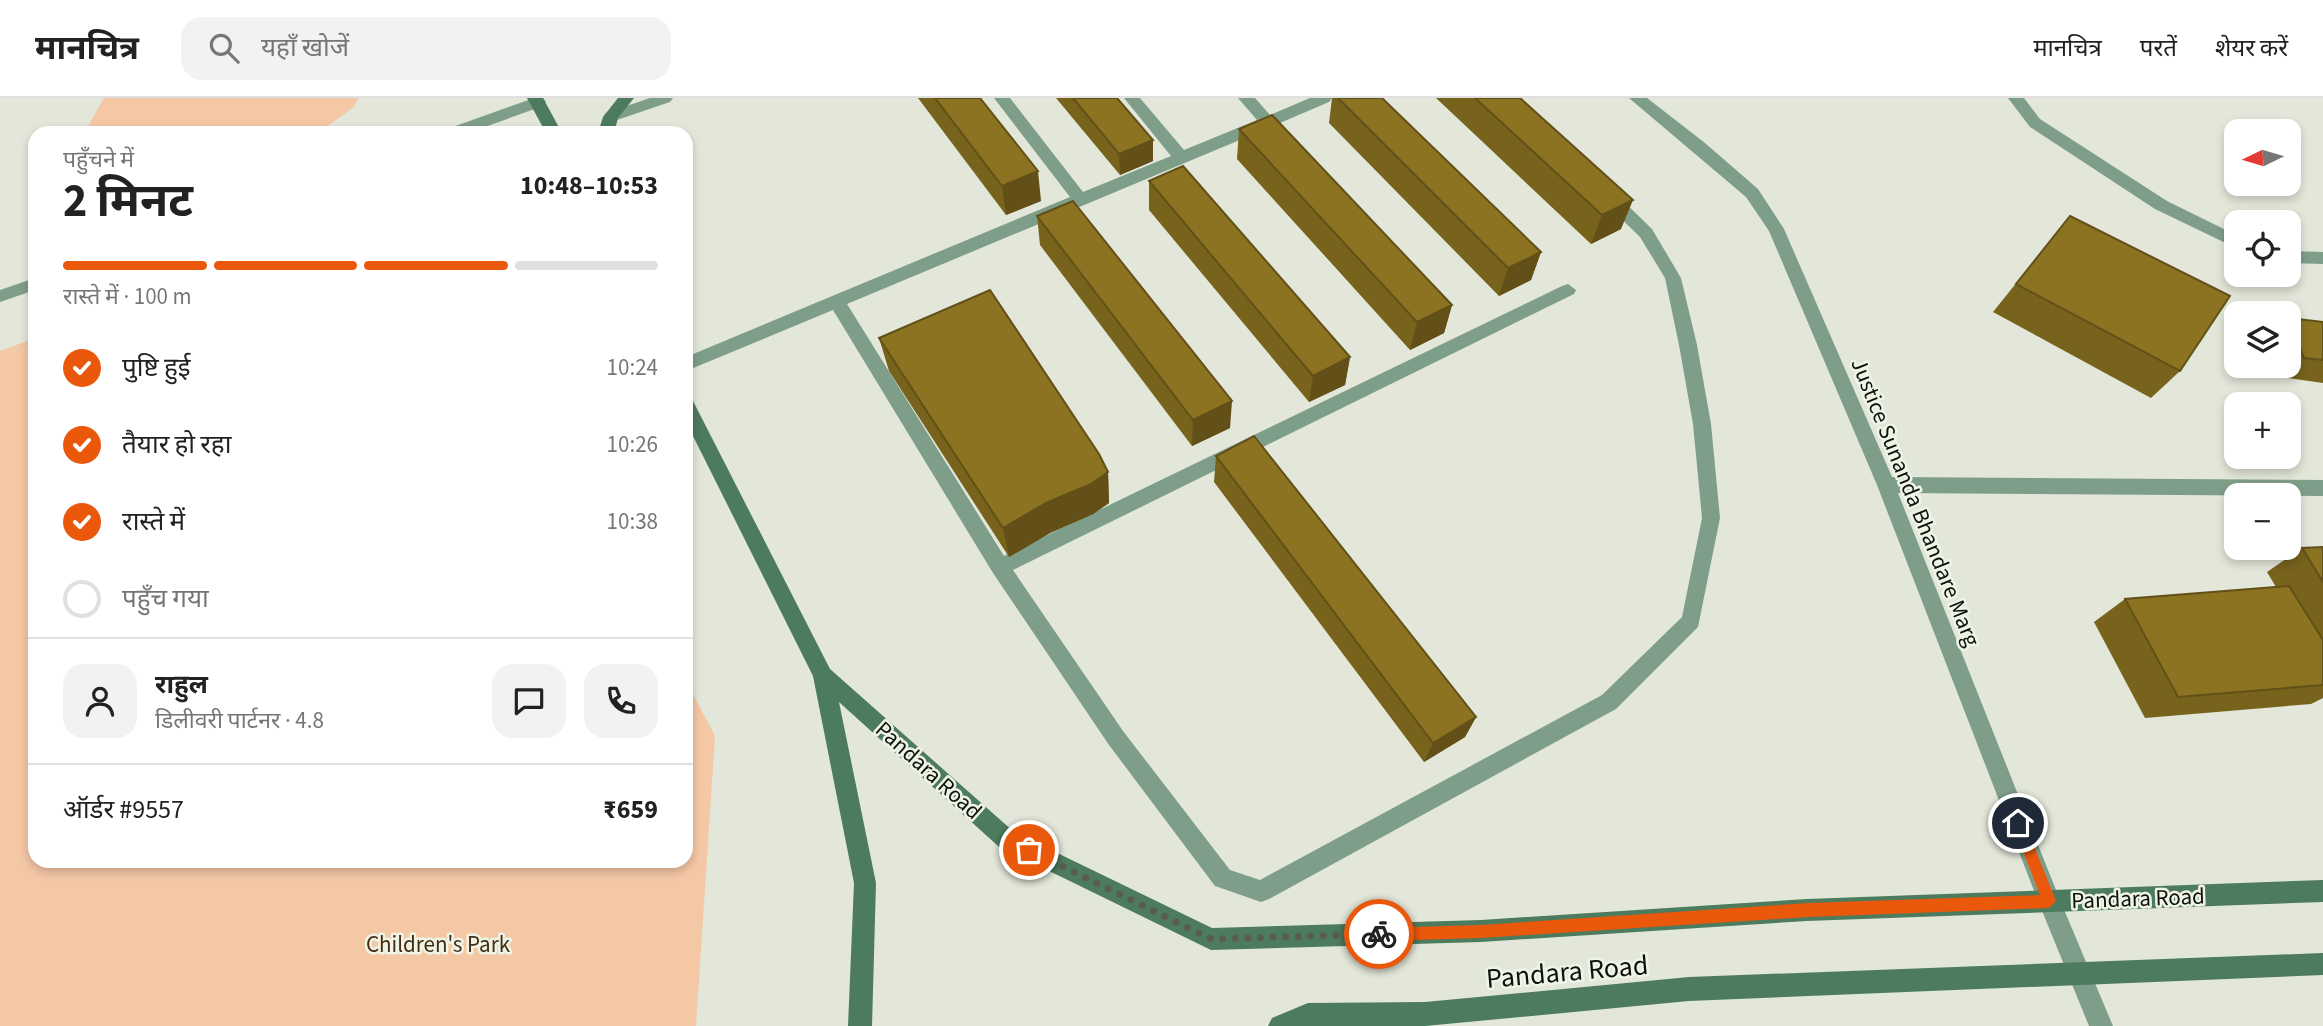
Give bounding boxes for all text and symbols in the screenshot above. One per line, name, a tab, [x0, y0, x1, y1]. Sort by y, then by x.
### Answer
search box	[181, 17, 671, 80]
text: मानचित्र	[35, 25, 139, 72]
icon: search	[205, 29, 243, 67]
text: यहाँ खोजें	[261, 29, 349, 66]
text: मानचित्र	[2033, 31, 2102, 66]
text: परतें	[2140, 31, 2177, 66]
text: शेयर करें	[2215, 31, 2288, 66]
north arrow	[2224, 119, 2301, 196]
map controls	[2224, 119, 2301, 560]
text: पहुँचने में	[63, 143, 134, 176]
text: 10:48–10:53	[520, 167, 658, 204]
text: 2 मिनट	[63, 169, 193, 234]
button: locate	[2224, 210, 2301, 287]
text: रास्ते में · 100 m	[63, 280, 192, 313]
button: layers	[2224, 301, 2301, 378]
icon: check	[63, 349, 101, 387]
text: पुष्टि हुई	[122, 349, 190, 386]
text: 10:24	[607, 351, 658, 384]
street label: Justice Sunanda Bhandare Marg	[1842, 353, 1989, 652]
button: +	[2224, 392, 2301, 469]
icon: check	[63, 426, 101, 464]
text: तैयार हो रहा	[122, 426, 231, 463]
text: 10:26	[607, 428, 658, 461]
button: −	[2224, 483, 2301, 560]
icon: check	[63, 503, 101, 541]
text: रास्ते में	[122, 503, 185, 540]
text: 10:38	[607, 505, 658, 538]
text: पहुँच गया	[122, 580, 209, 617]
button: person	[63, 664, 137, 738]
button: chat	[492, 664, 566, 738]
button: phone	[584, 664, 658, 738]
text: राहुल	[155, 666, 208, 703]
text: डिलीवरी पार्टनर · 4.8	[155, 704, 324, 737]
street label: Pandara Road	[868, 713, 989, 827]
text: ऑर्डर #9557	[63, 791, 184, 828]
text: ₹659	[603, 791, 658, 828]
pin	[1988, 793, 2048, 853]
icon: home	[1999, 804, 2037, 842]
pin	[999, 820, 1059, 880]
icon: bag	[1010, 831, 1048, 869]
street label: Pandara Road	[2071, 880, 2205, 917]
courier	[1344, 899, 1414, 969]
icon: bike	[1360, 915, 1398, 953]
park label: Children's Park	[366, 928, 511, 961]
street label: Pandara Road	[1484, 945, 1650, 999]

